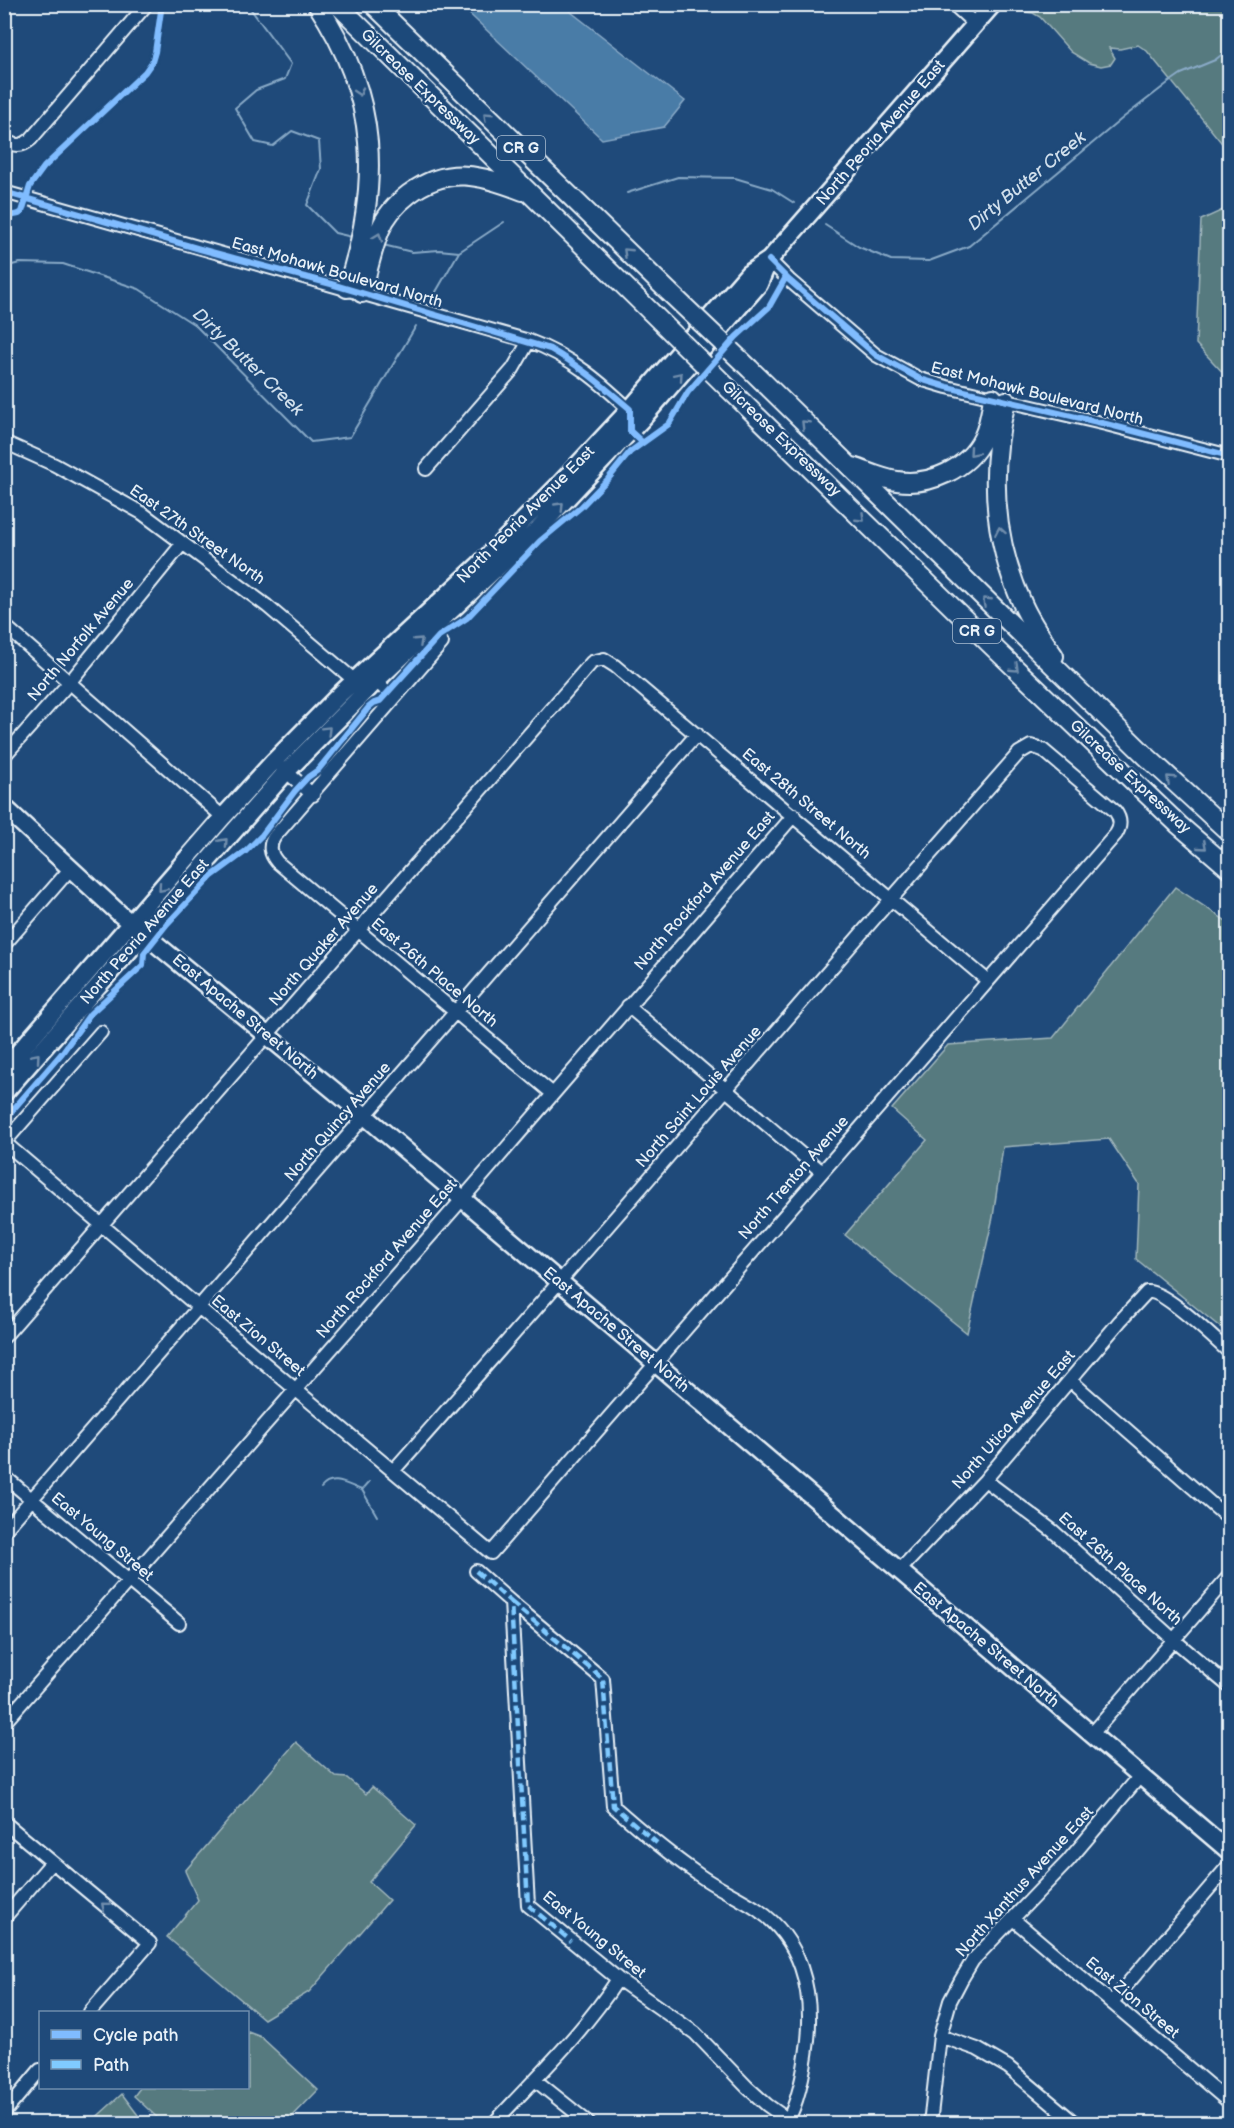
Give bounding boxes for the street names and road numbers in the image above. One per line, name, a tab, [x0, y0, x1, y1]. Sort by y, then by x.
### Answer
street label: Gilcrease Expressway	[356, 25, 484, 149]
street label: North Peoria Avenue East	[813, 56, 949, 210]
road number: CR G	[497, 136, 545, 160]
street label: East Mohawk Boulevard North	[229, 234, 445, 312]
street label: East Mohawk Boulevard North	[929, 358, 1145, 430]
street label: Gilcrease Expressway	[717, 377, 845, 501]
street label: North Peoria Avenue East	[453, 442, 599, 588]
street label: East 27th Street North	[126, 481, 268, 589]
street label: North Norfolk Avenue	[24, 574, 138, 705]
road number: CR G	[953, 619, 1001, 643]
street label: Gilcrease Expressway	[1066, 716, 1195, 838]
street label: East 28th Street North	[738, 745, 874, 864]
street label: North Rockford Avenue East	[631, 807, 779, 975]
street label: North Peoria Avenue East	[77, 855, 213, 1009]
street label: North Quaker Avenue	[266, 879, 383, 1010]
street label: East 26th Place North	[367, 914, 501, 1032]
street label: East Apache Street North	[168, 950, 322, 1084]
street label: North Saint Louis Avenue	[632, 1022, 766, 1172]
street label: North Quincy Avenue	[281, 1058, 395, 1186]
street label: North Trenton Avenue	[735, 1112, 853, 1244]
street label: North Rockford Avenue East	[313, 1175, 461, 1343]
street label: East Apache Street North	[539, 1263, 693, 1397]
street label: East Zion Street	[207, 1291, 309, 1381]
street label: North Utica Avenue East	[948, 1347, 1080, 1493]
street label: East Young Street	[47, 1489, 157, 1585]
street label: East 26th Place North	[1054, 1508, 1186, 1630]
street label: East Apache Street North	[909, 1578, 1063, 1712]
street label: North Xanthus Avenue East	[952, 1803, 1098, 1961]
street label: East Young Street	[538, 1887, 650, 1983]
street label: East Zion Street	[1081, 1953, 1183, 2043]

